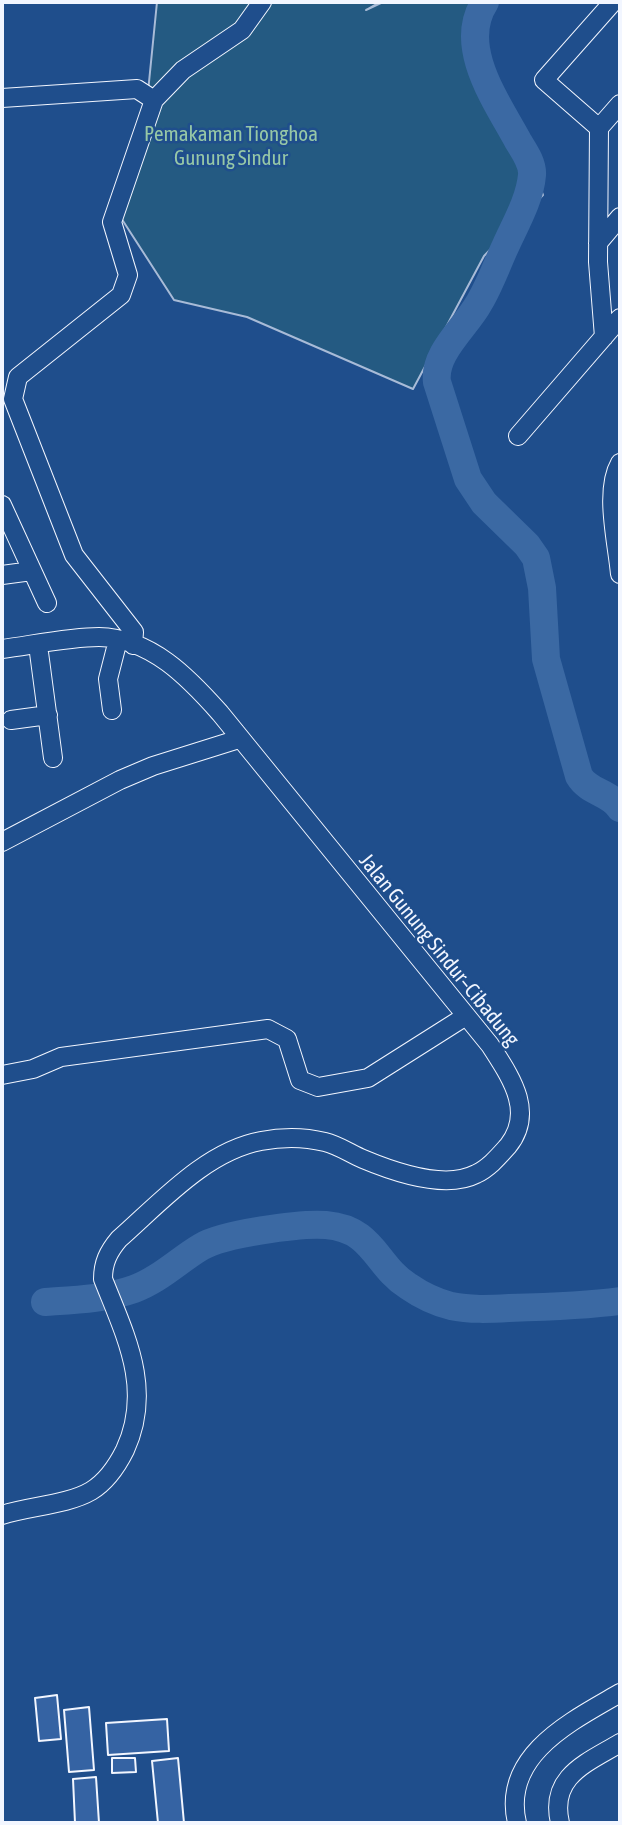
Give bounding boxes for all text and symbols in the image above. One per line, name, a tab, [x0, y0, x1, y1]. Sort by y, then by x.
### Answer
park label: Pemakaman Tionghoa Gunung Sindur	[144, 121, 318, 171]
street label: Jalan Gunung Sindur–Cibadung	[354, 849, 524, 1051]

